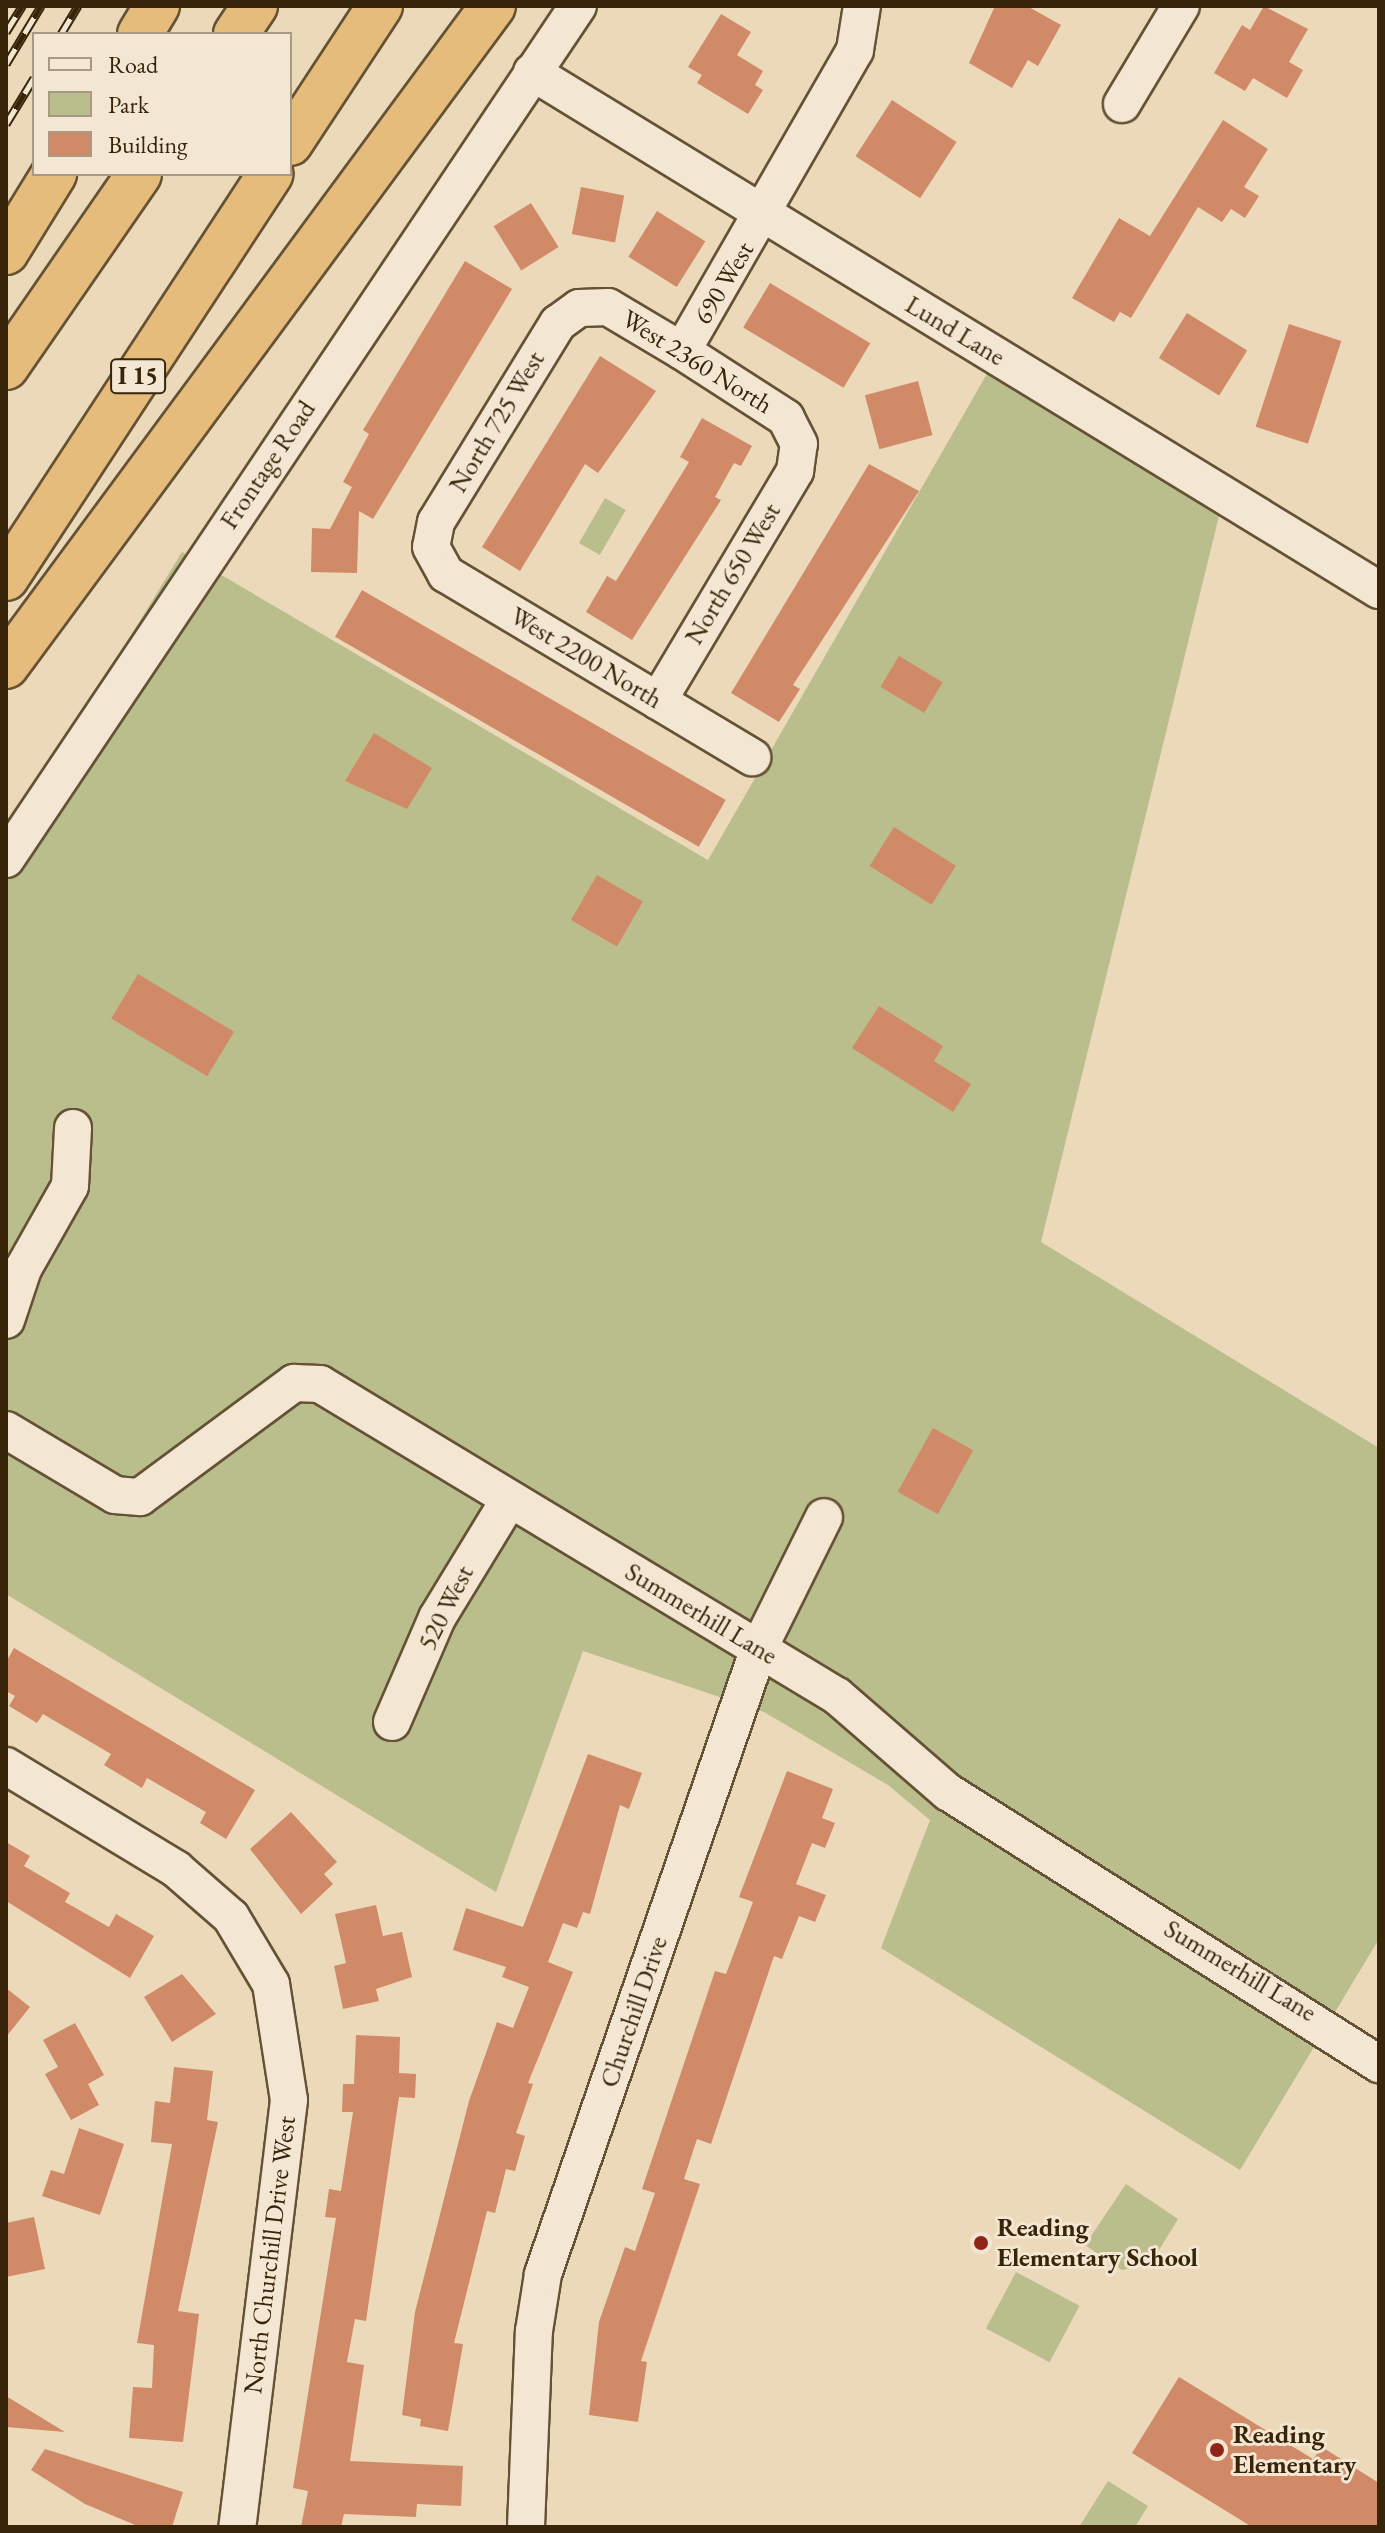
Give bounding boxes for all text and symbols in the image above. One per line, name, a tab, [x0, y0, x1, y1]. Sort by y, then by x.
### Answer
legend	[32, 32, 292, 176]
text: Road	[108, 49, 158, 80]
text: Park	[108, 89, 149, 120]
text: Building	[108, 129, 188, 160]
street label: 690 West	[687, 236, 761, 330]
street label: Lund Lane	[900, 289, 1010, 373]
street label: West 2360 North	[616, 303, 778, 421]
street label: North 725 West	[443, 346, 551, 498]
road number: I 15	[110, 356, 166, 396]
street label: Frontage Road	[214, 395, 322, 535]
street label: North 650 West	[679, 498, 787, 650]
street label: West 2200 North	[504, 600, 668, 716]
street label: Summerhill Lane	[619, 1556, 783, 1672]
street label: 520 West	[412, 1561, 480, 1655]
street label: Summerhill Lane	[1158, 1913, 1322, 2029]
street label: Churchill Drive	[594, 1932, 674, 2092]
street label: North Churchill Drive West	[237, 2114, 303, 2396]
place label: Reading Elementary School	[997, 2212, 1198, 2274]
marker: Reading Elementary School	[972, 2234, 990, 2252]
place label: Reading Elementary	[1233, 2419, 1356, 2480]
marker: Reading Elementary	[1208, 2441, 1226, 2459]

